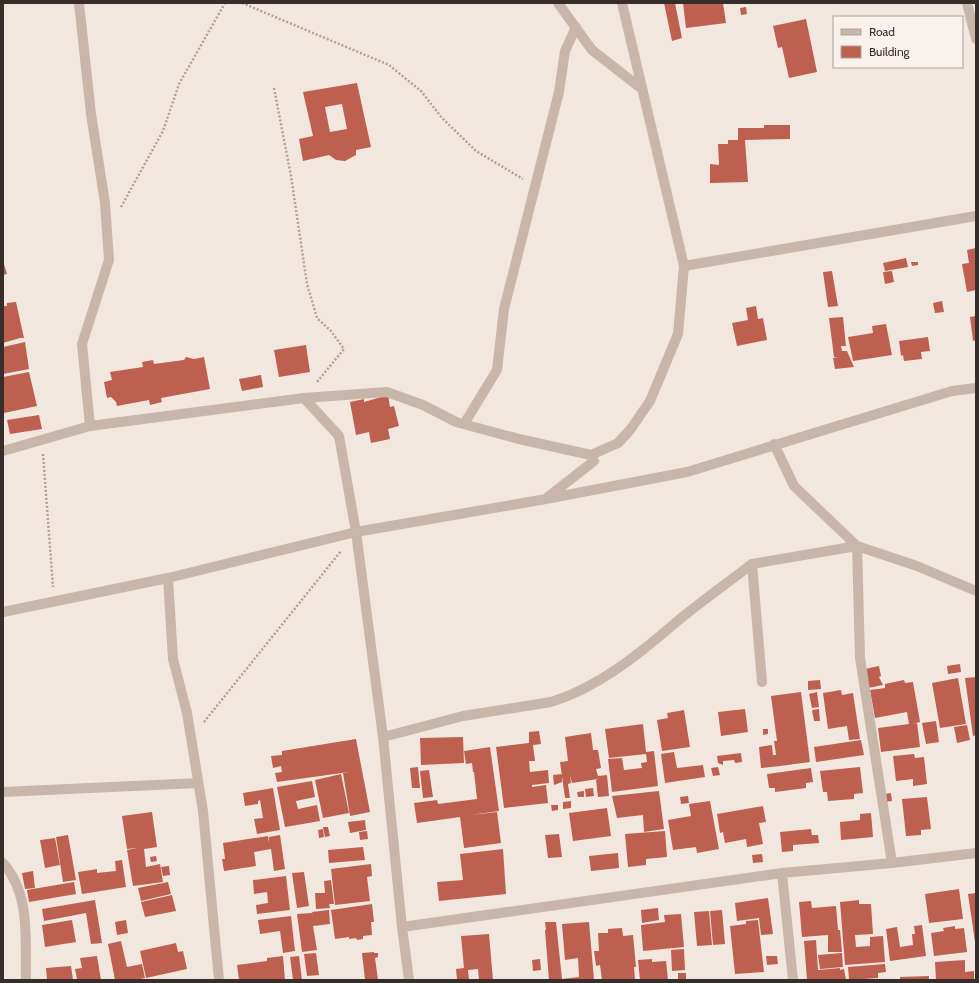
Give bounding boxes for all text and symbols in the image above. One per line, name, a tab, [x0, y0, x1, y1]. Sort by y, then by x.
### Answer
legend	[833, 16, 963, 68]
text: Road	[869, 24, 895, 39]
text: Building	[869, 44, 911, 59]

